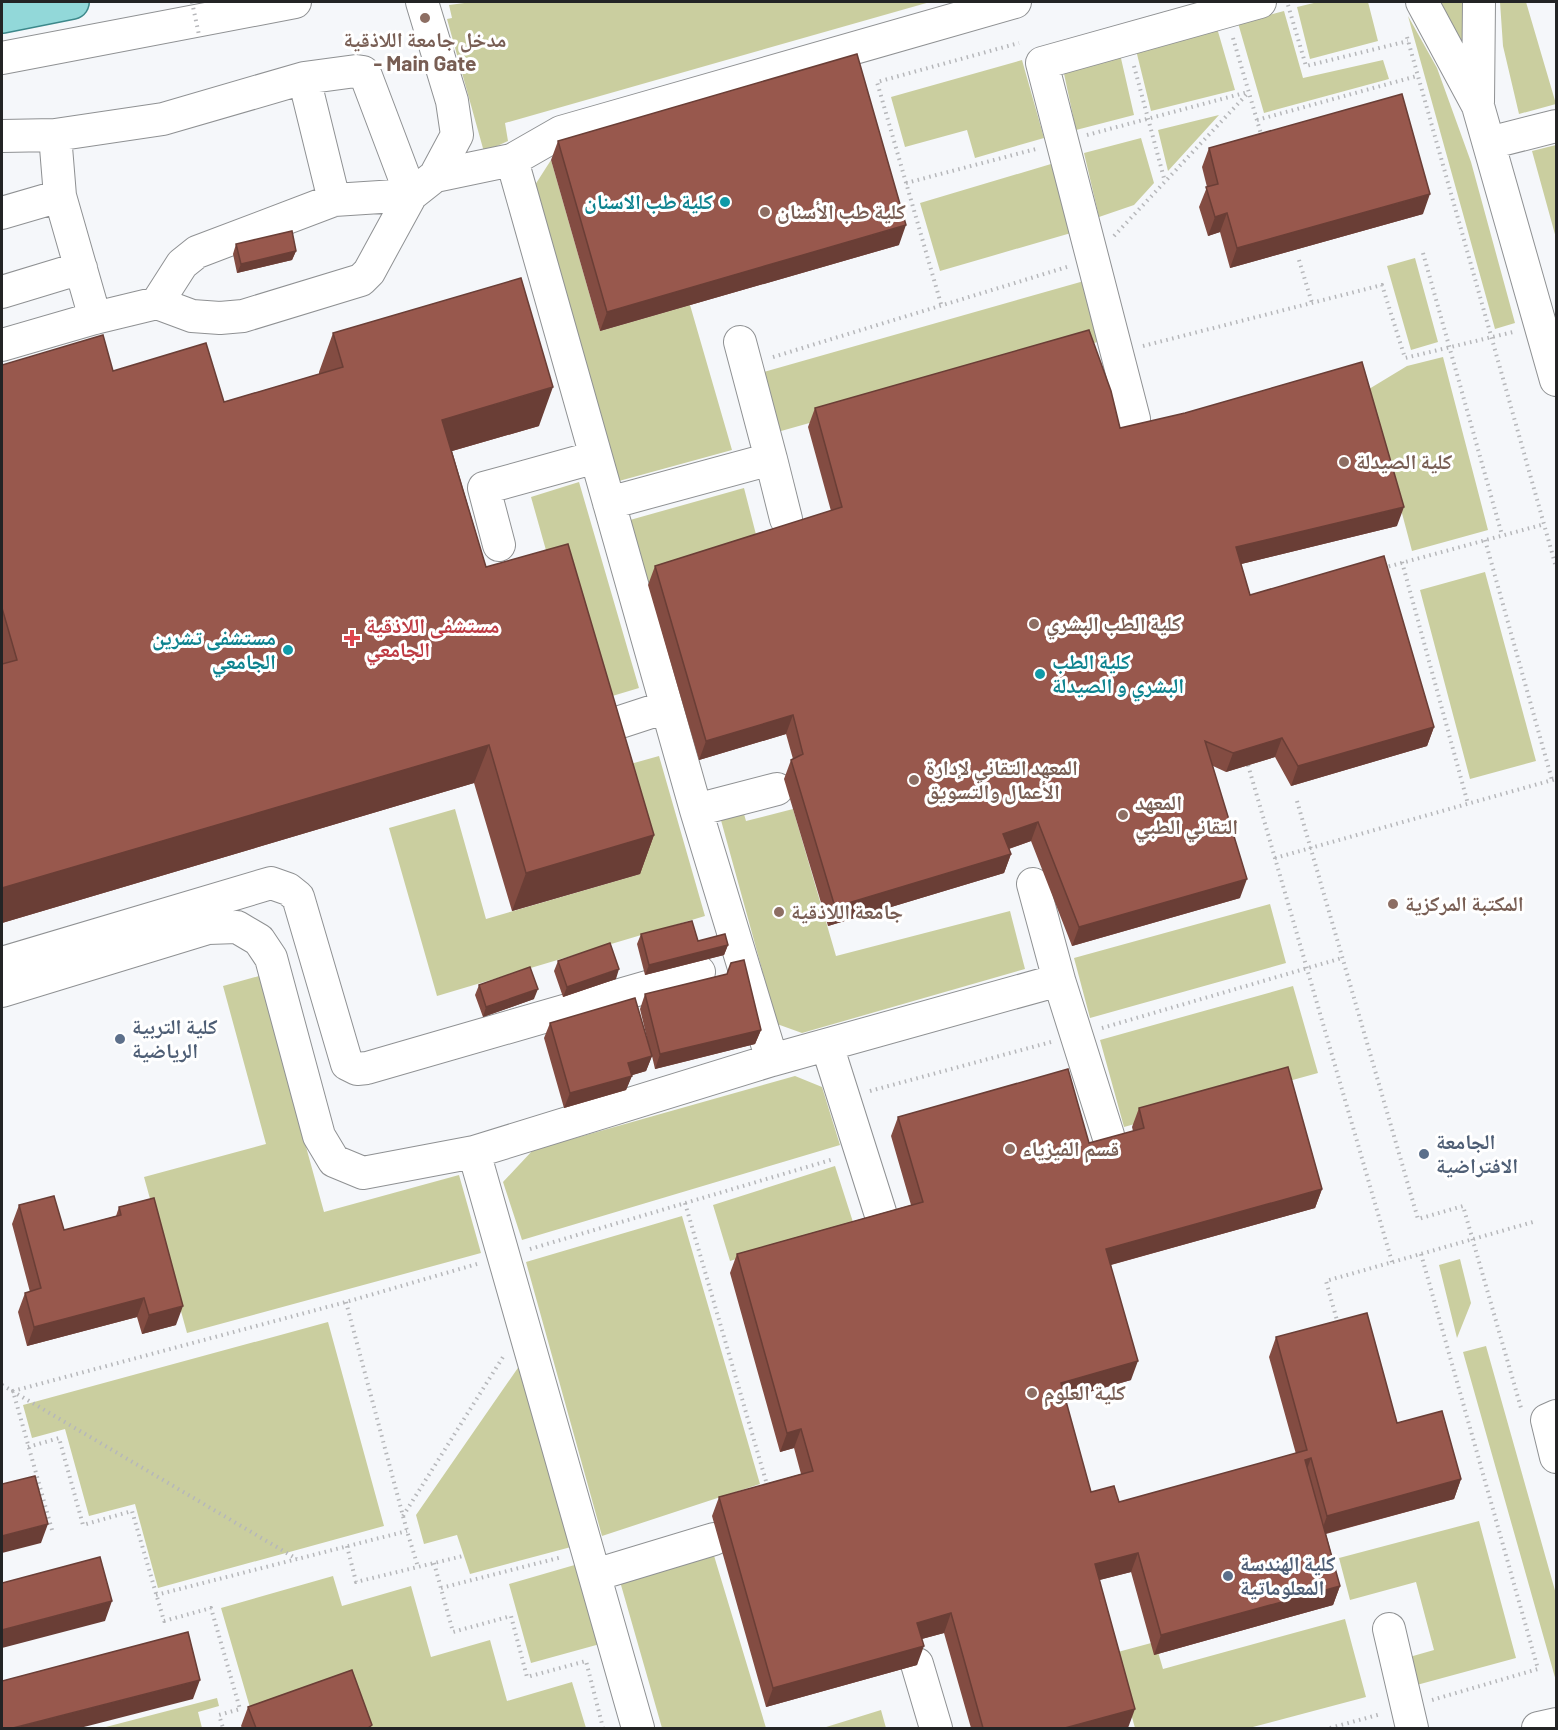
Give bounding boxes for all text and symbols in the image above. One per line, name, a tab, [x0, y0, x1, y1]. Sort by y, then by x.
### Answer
marker: مدخل جامعة اللاذقية - Main Gate	[418, 11, 432, 25]
place label: مدخل جامعة اللاذقية - Main Gate	[343, 26, 507, 75]
place label: كلية طب الاسنان	[584, 188, 713, 214]
marker: كلية طب الاسنان	[718, 195, 732, 209]
place label: كلية طب الأسنان	[777, 198, 906, 224]
marker: كلية طب الأسنان	[758, 205, 772, 219]
place label: كلية الصيدلة	[1356, 448, 1452, 474]
marker: كلية الصيدلة	[1337, 455, 1351, 469]
place label: كلية الطب البشري	[1046, 610, 1182, 640]
place label: مستشفى اللاذقية الجامعي	[366, 612, 499, 666]
marker: كلية الطب البشري	[1027, 617, 1041, 631]
place label: مستشفى تشرين الجامعي	[152, 624, 276, 678]
marker: مستشفى اللاذقية الجامعي	[343, 629, 361, 647]
marker: مستشفى تشرين الجامعي	[281, 643, 295, 657]
place label: كلية الطب البشري و الصيدلة	[1052, 648, 1184, 702]
marker: كلية الطب البشري و الصيدلة	[1033, 667, 1047, 681]
place label: المعهد التقاني لإدارة الأعمال والتسويق	[926, 754, 1078, 805]
marker: المعهد التقاني لإدارة الأعمال والتسويق	[907, 773, 921, 787]
place label: المعهد التقاني الطبي	[1135, 789, 1238, 843]
marker: المعهد التقاني الطبي	[1116, 808, 1130, 822]
place label: المكتبة المركزية	[1405, 890, 1524, 916]
marker: المكتبة المركزية	[1386, 897, 1400, 911]
place label: جامعة اللاذقية	[791, 898, 903, 924]
marker: جامعة اللاذقية	[772, 905, 786, 919]
place label: كلية التربية الرياضية	[132, 1013, 218, 1063]
marker: كلية التربية الرياضية	[113, 1032, 127, 1046]
place label: الجامعة الافتراضية	[1436, 1128, 1518, 1178]
place label: قسم الفيزياء	[1022, 1135, 1119, 1163]
marker: قسم الفيزياء	[1003, 1142, 1017, 1156]
marker: الجامعة الافتراضية	[1417, 1147, 1431, 1161]
place label: كلية العلوم	[1044, 1379, 1126, 1407]
marker: كلية العلوم	[1025, 1386, 1039, 1400]
place label: كلية الهندسة المعلوماتية	[1240, 1550, 1336, 1600]
marker: كلية الهندسة المعلوماتية	[1221, 1569, 1235, 1583]

